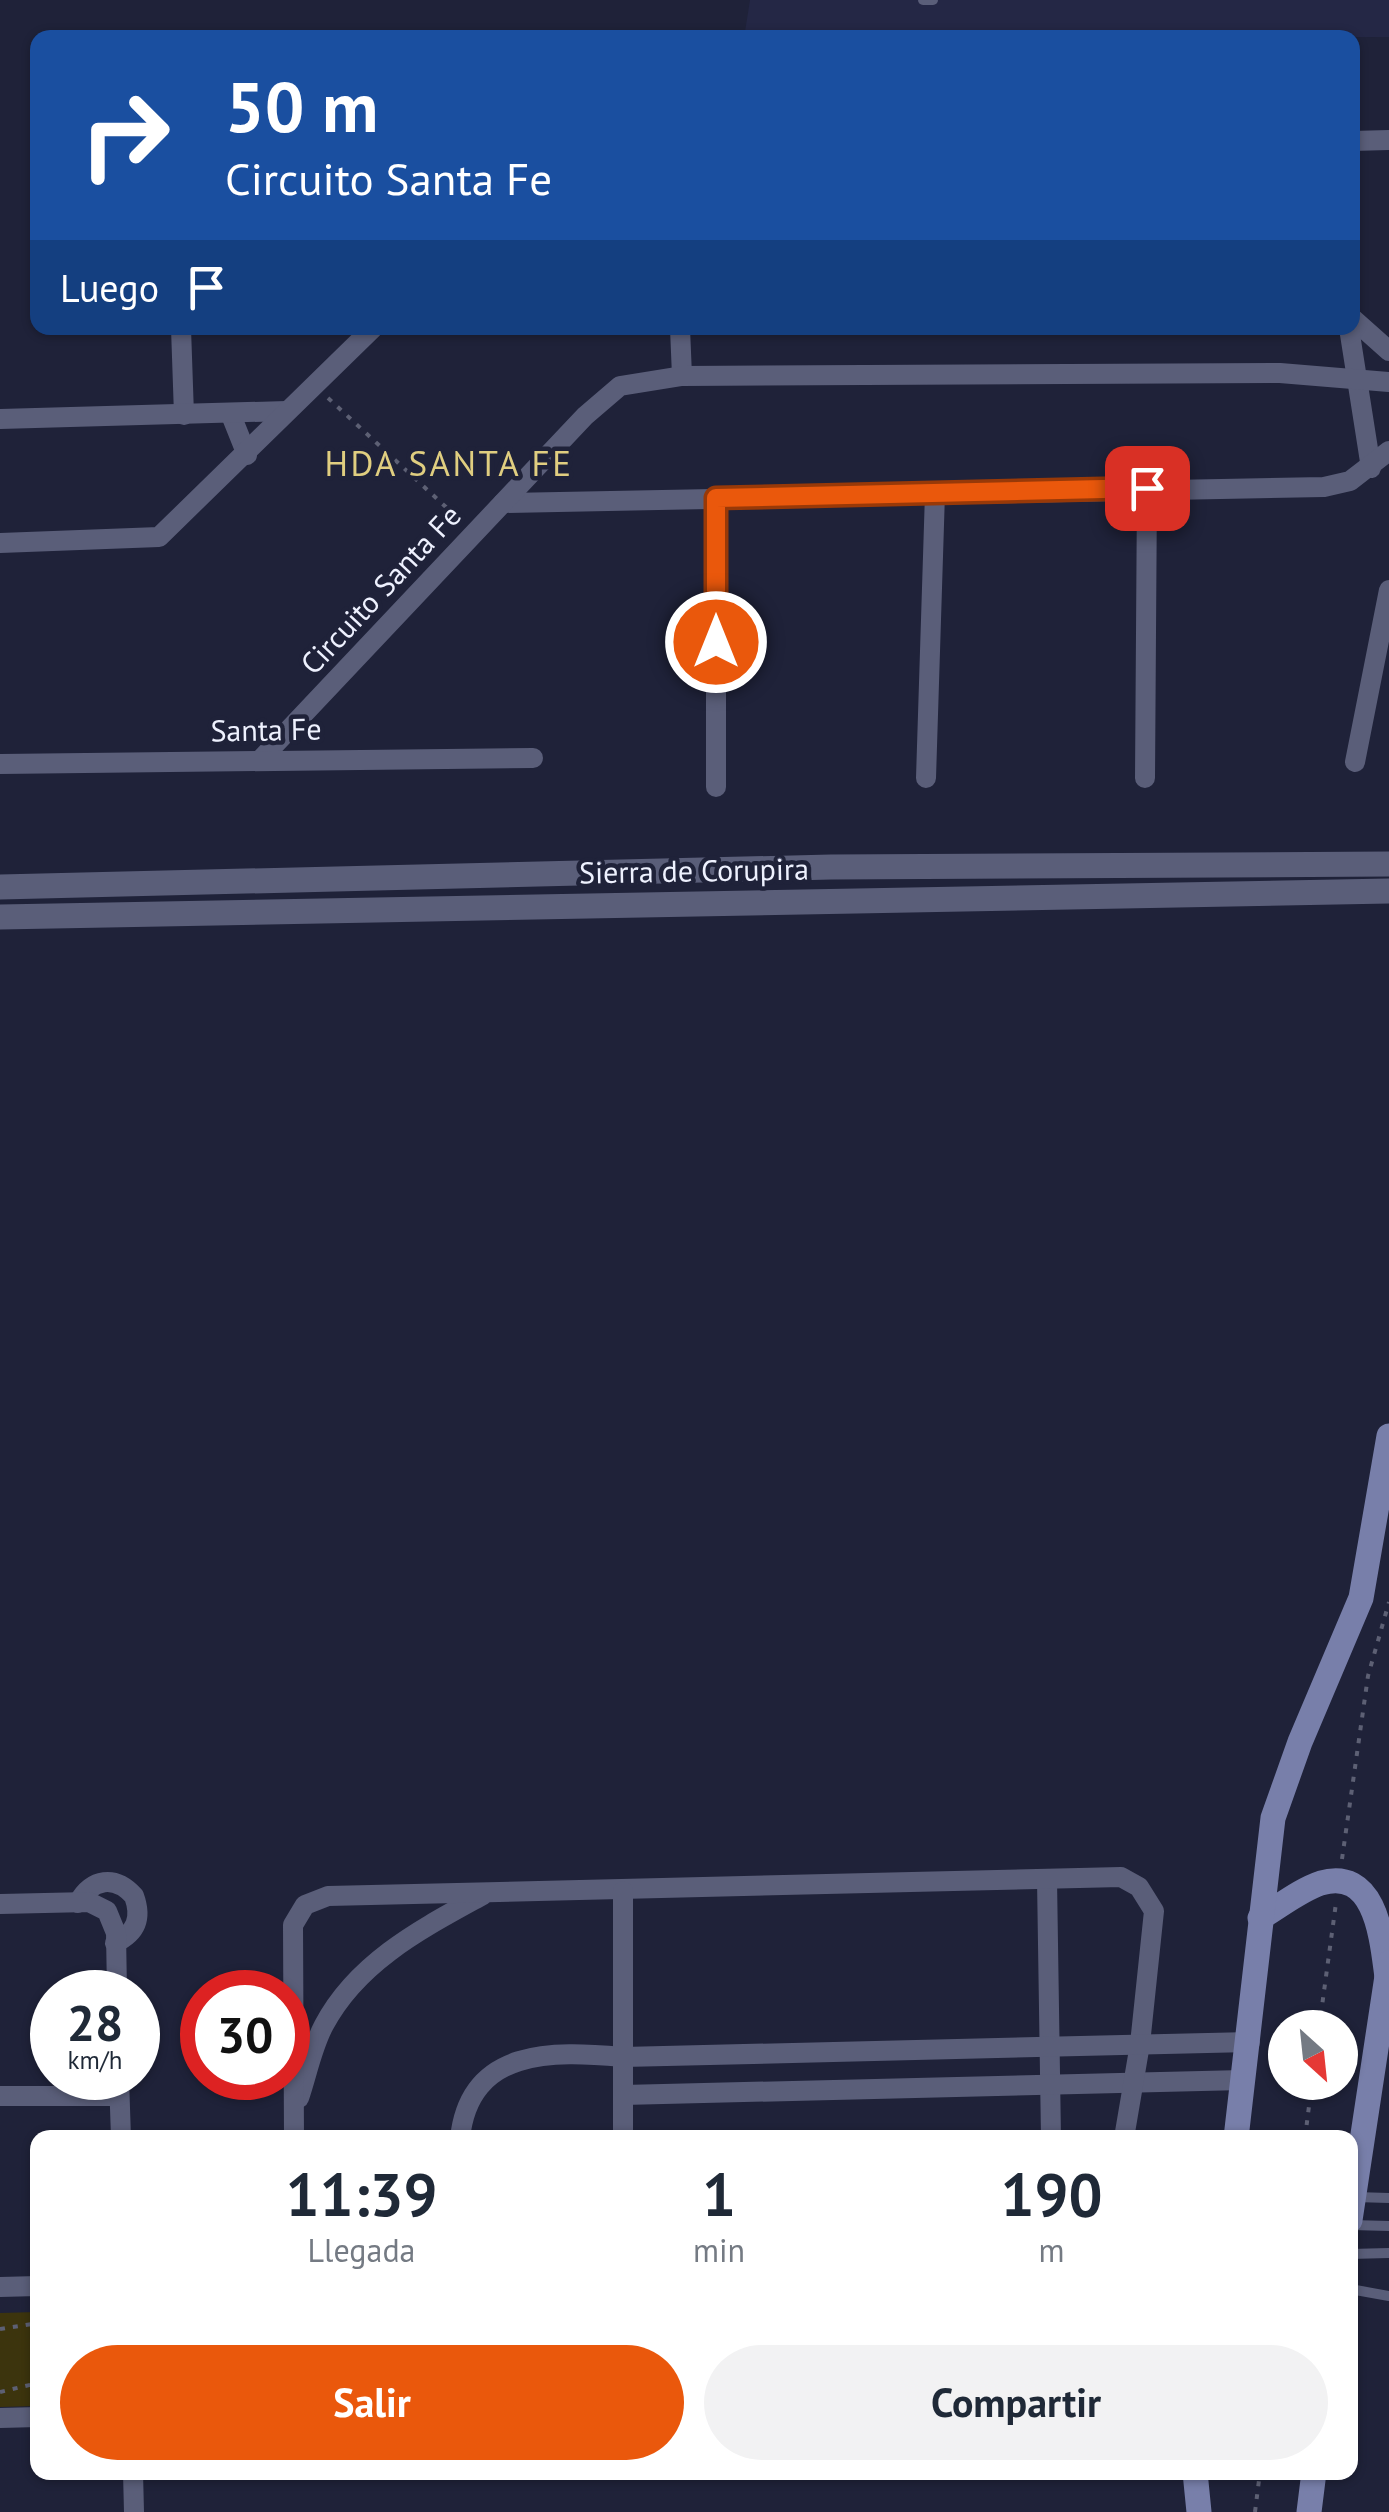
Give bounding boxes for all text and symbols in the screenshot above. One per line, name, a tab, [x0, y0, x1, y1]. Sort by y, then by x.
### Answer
text: 50 m	[225, 61, 378, 151]
icon: right	[60, 70, 190, 200]
text: Circuito Santa Fe	[225, 149, 552, 207]
icon: arrive	[179, 260, 234, 315]
text: Luego	[60, 263, 159, 312]
district label: HDA SANTA FE	[325, 440, 573, 486]
pin	[1105, 446, 1190, 531]
icon: arrive	[1120, 461, 1175, 516]
street label: Circuito Santa Fe	[291, 496, 469, 682]
position arrow	[664, 590, 768, 694]
street label: Santa Fe	[210, 709, 322, 749]
street label: Sierra de Corupira	[579, 848, 809, 892]
speed limit sign: 30	[180, 1970, 310, 2100]
text: 28	[67, 1990, 123, 2055]
north arrow	[1268, 2010, 1358, 2100]
map controls	[1268, 2010, 1358, 2100]
text: km/h	[68, 2044, 122, 2076]
text: 11:39	[285, 2155, 438, 2233]
text: 1	[702, 2155, 736, 2233]
text: 190	[1001, 2155, 1103, 2233]
text: Llegada	[308, 2229, 415, 2271]
text: min	[693, 2229, 745, 2271]
text: m	[1039, 2229, 1065, 2271]
button: Salir	[60, 2345, 684, 2460]
button: Compartir	[704, 2345, 1328, 2460]

